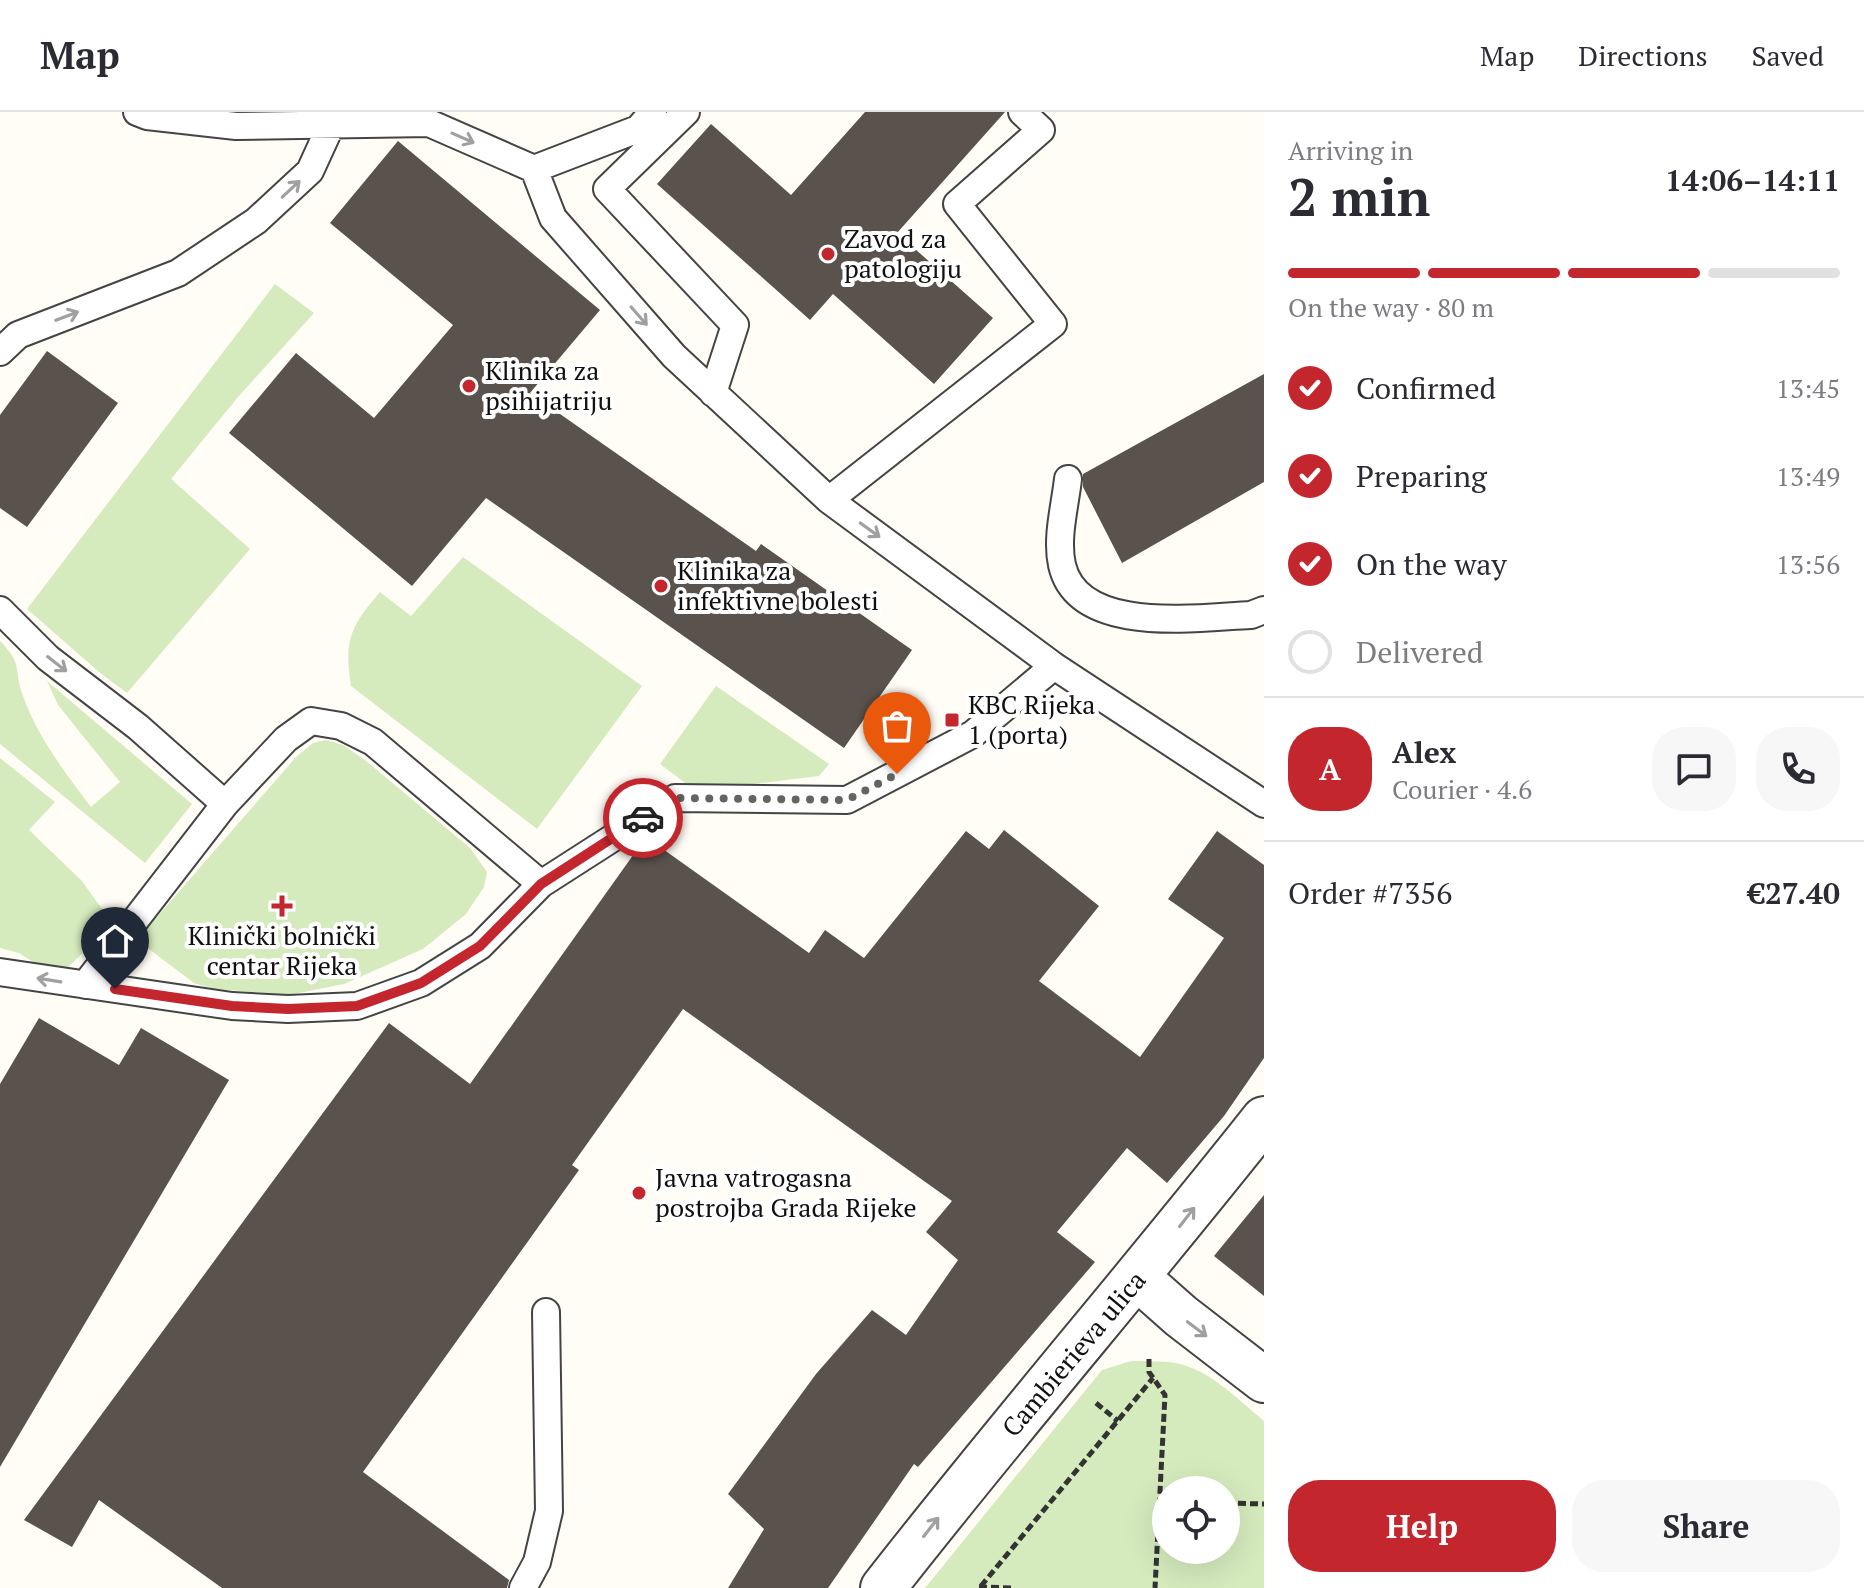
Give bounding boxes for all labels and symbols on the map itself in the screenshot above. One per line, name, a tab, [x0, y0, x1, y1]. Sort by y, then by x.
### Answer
one-way arrow	[451, 131, 475, 146]
one-way arrow	[281, 179, 301, 198]
place label: Zavod za patologiju	[844, 221, 962, 285]
marker: Zavod za patologiju	[819, 245, 837, 263]
one-way arrow	[629, 305, 647, 325]
one-way arrow	[55, 308, 79, 322]
place label: Klinika za psihijatriju	[485, 353, 612, 417]
marker: Klinika za psihijatriju	[460, 377, 478, 395]
one-way arrow	[859, 521, 880, 538]
place label: Klinika za infektivne bolesti	[677, 553, 879, 617]
marker: Klinika za infektivne bolesti	[652, 577, 670, 595]
one-way arrow	[46, 655, 67, 672]
place label: KBC Rijeka 1 (porta)	[968, 687, 1095, 751]
pin	[863, 692, 931, 774]
marker: KBC Rijeka 1 (porta)	[943, 711, 961, 729]
courier	[603, 778, 683, 858]
marker: Klinički bolnički centar Rijeka	[271, 895, 293, 917]
pin	[81, 907, 149, 989]
place label: Klinički bolnički centar Rijeka	[188, 918, 376, 982]
one-way arrow	[37, 972, 62, 987]
place label: Javna vatrogasna postrojba Grada Rijeke	[655, 1160, 916, 1224]
marker: Javna vatrogasna postrojba Grada Rijeke	[630, 1184, 648, 1202]
one-way arrow	[1178, 1207, 1196, 1228]
street label: Cambierieva ulica	[994, 1263, 1153, 1443]
one-way arrow	[1186, 1320, 1207, 1337]
one-way arrow	[923, 1517, 940, 1538]

